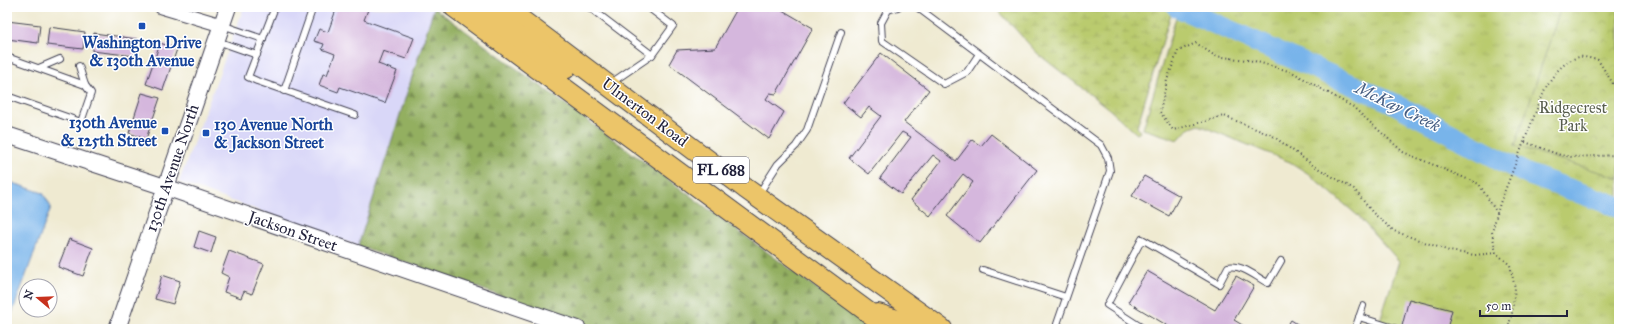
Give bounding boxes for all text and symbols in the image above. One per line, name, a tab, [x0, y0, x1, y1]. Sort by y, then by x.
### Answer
marker: Washington Drive & 130th Avenue	[137, 21, 147, 31]
place label: Washington Drive & 130th Avenue	[82, 33, 202, 71]
street label: Ulmerton Road	[598, 73, 692, 151]
water label: McKay Creek	[1350, 77, 1444, 137]
park label: Ridgecrest Park	[1539, 98, 1608, 135]
street label: 130th Avenue North	[141, 102, 203, 234]
place label: 130th Avenue & 125th Street	[61, 113, 157, 150]
place label: 130 Avenue North & Jackson Street	[214, 115, 333, 153]
marker: 130th Avenue & 125th Street	[160, 126, 170, 136]
marker: 130 Avenue North & Jackson Street	[201, 128, 211, 138]
road number: FL 688	[693, 157, 749, 183]
street label: Jackson Street	[244, 206, 340, 256]
north arrow	[18, 278, 58, 318]
text: N	[21, 288, 37, 301]
scale bar	[1480, 292, 1567, 318]
text: 50 m	[1486, 299, 1511, 313]

